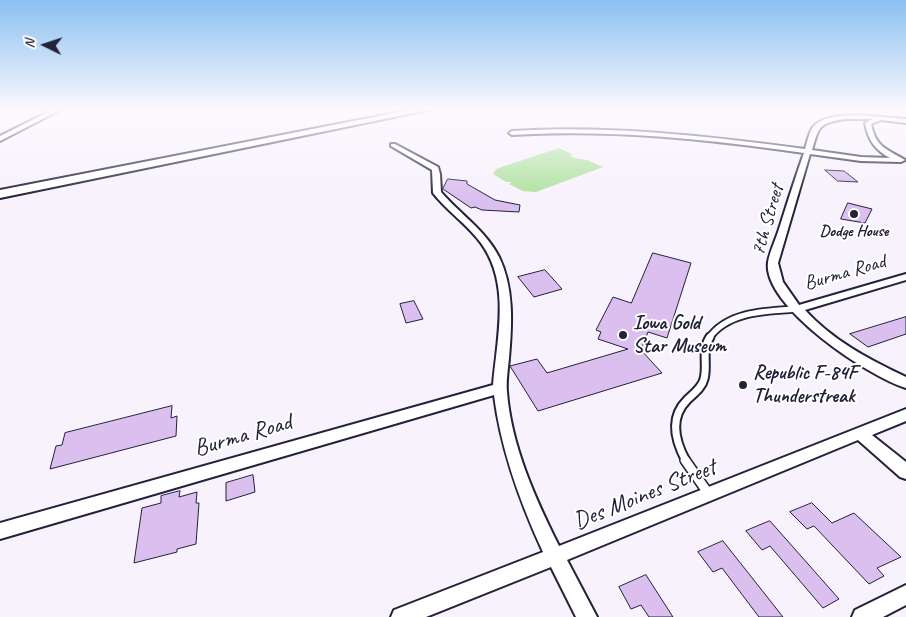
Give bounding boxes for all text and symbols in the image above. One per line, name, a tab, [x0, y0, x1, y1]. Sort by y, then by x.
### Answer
north arrow	[20, 20, 70, 70]
text: N	[21, 39, 38, 49]
street label: 7th Street	[746, 182, 790, 258]
marker: Dodge House	[848, 208, 860, 220]
place label: Dodge House	[820, 222, 888, 242]
street label: Burma Road	[802, 250, 888, 296]
place label: Iowa Gold Star Museum	[633, 312, 726, 359]
marker: Iowa Gold Star Museum	[617, 329, 629, 341]
place label: Republic F-84F Thunderstreak	[753, 362, 857, 409]
marker: Republic F-84F Thunderstreak	[737, 379, 749, 391]
street label: Burma Road	[191, 408, 295, 464]
street label: Des Moines Street	[570, 453, 720, 537]

